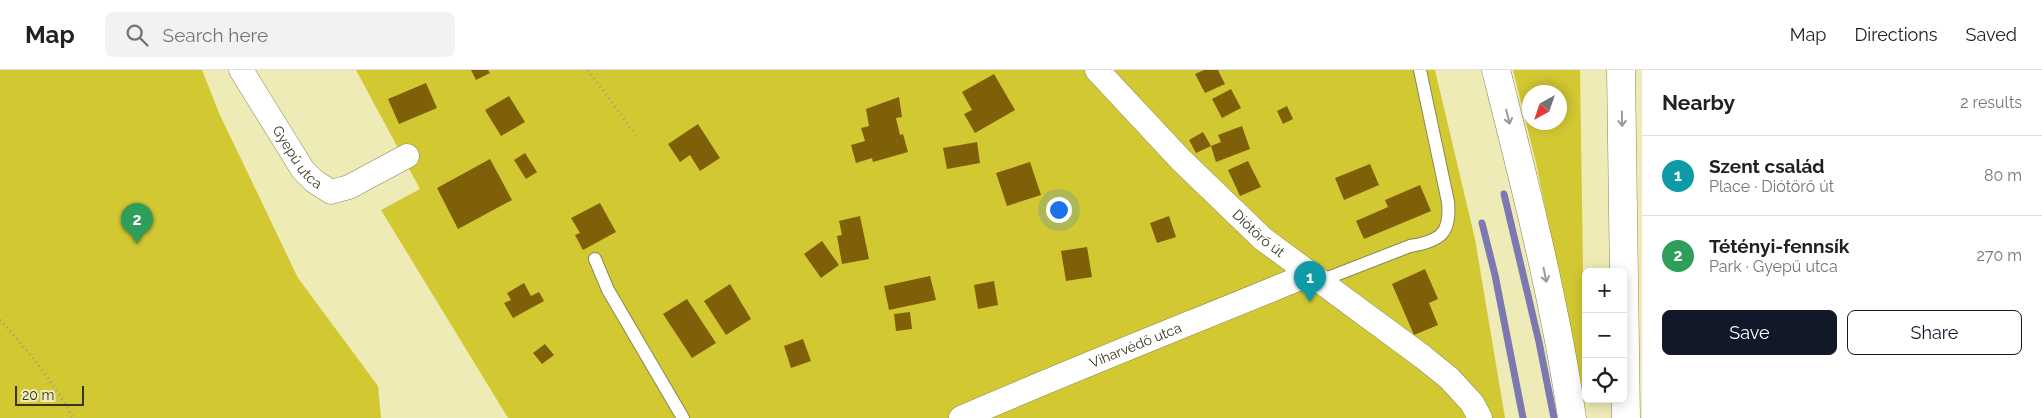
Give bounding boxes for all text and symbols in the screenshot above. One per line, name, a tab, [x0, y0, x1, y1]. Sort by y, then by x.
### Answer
search box	[105, 12, 455, 57]
text: Map	[25, 20, 75, 49]
icon: search	[123, 21, 151, 49]
text: Search here	[163, 24, 268, 46]
text: Map	[1790, 24, 1826, 45]
text: Directions	[1854, 24, 1938, 45]
text: Saved	[1966, 24, 2017, 45]
north arrow	[1522, 85, 1567, 130]
text: Nearby	[1662, 90, 1735, 115]
text: 2 results	[1960, 93, 2022, 112]
one-way arrow	[1503, 109, 1513, 125]
one-way arrow	[1617, 110, 1627, 126]
street label: Gyepű utca	[269, 123, 325, 192]
text: Szent család	[1709, 155, 1825, 177]
text: 1	[1674, 166, 1682, 185]
text: 80 m	[1984, 166, 2022, 185]
text: Place · Diótörő út	[1709, 177, 1834, 196]
your location	[1046, 197, 1072, 223]
pin: 2	[121, 203, 153, 244]
street label: Diótörő út	[1229, 206, 1288, 260]
text: Tétényi-fennsík	[1709, 235, 1849, 257]
text: 2	[1673, 246, 1683, 265]
text: 270 m	[1977, 246, 2022, 265]
text: Park · Gyepű utca	[1709, 257, 1838, 276]
pin: 1	[1294, 261, 1326, 302]
one-way arrow	[1541, 267, 1550, 283]
map controls	[1582, 268, 1627, 403]
button: +	[1582, 268, 1627, 313]
button: Save	[1662, 310, 1837, 355]
button: Share	[1847, 310, 2022, 355]
button: −	[1582, 313, 1627, 358]
street label: Viharvédő utca	[1087, 319, 1184, 371]
button: locate	[1582, 358, 1627, 403]
scale bar	[15, 383, 84, 406]
text: 20 m	[22, 387, 54, 403]

